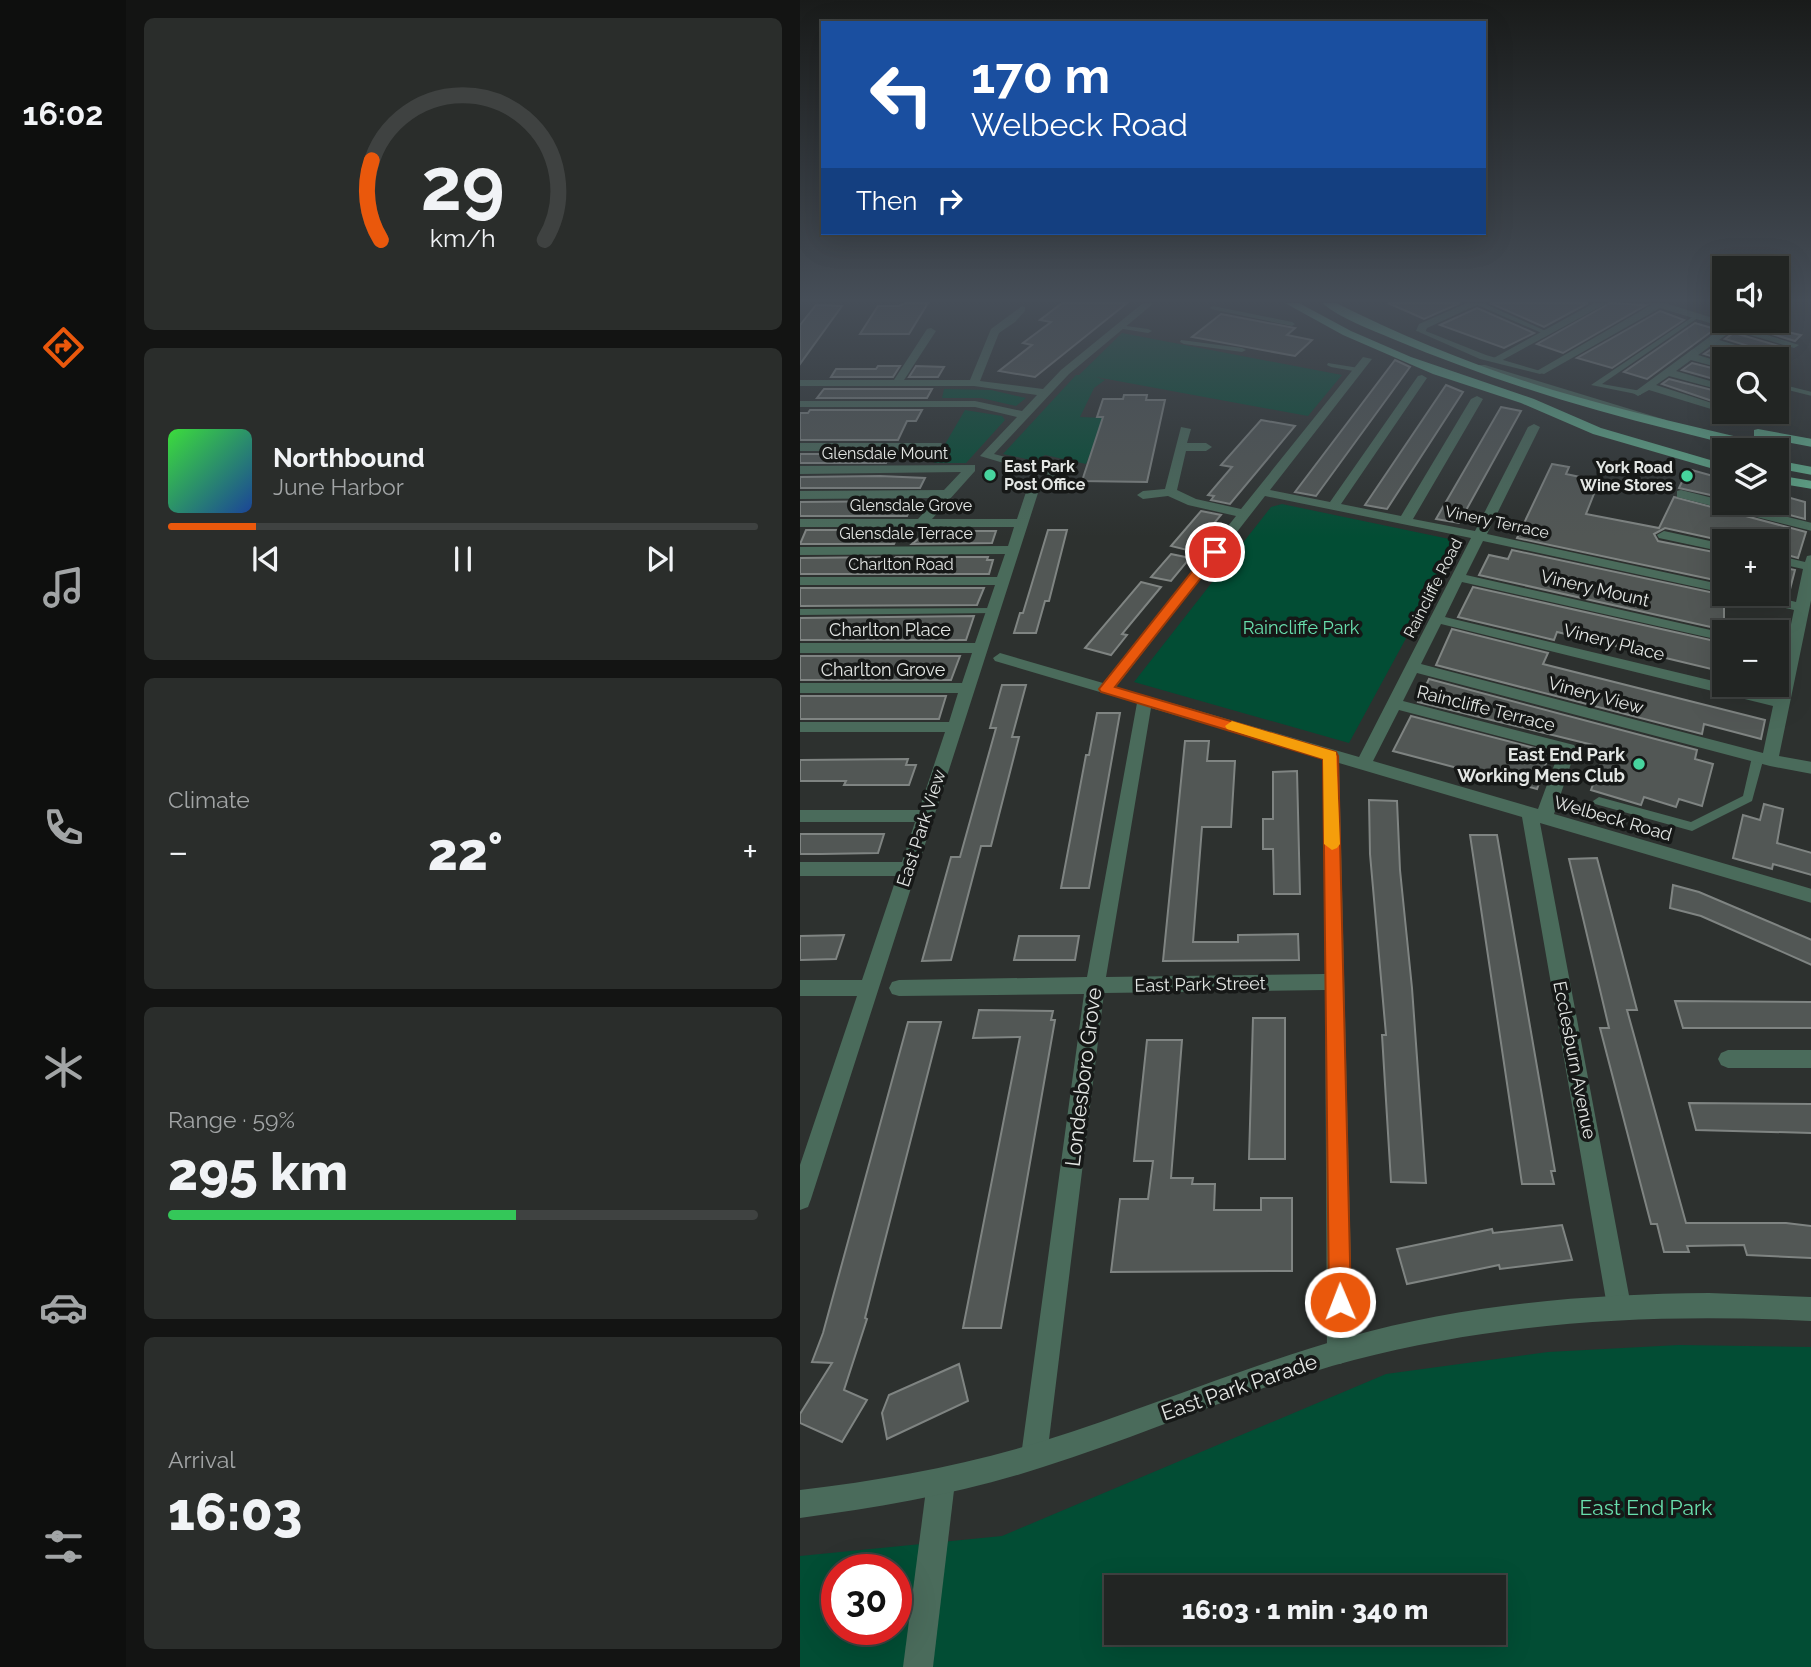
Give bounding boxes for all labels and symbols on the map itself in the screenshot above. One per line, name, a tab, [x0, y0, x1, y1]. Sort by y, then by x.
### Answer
street label: Glensdale Mount	[822, 444, 949, 463]
place label: East Park Post Office	[1004, 457, 1086, 494]
place label: York Road Wine Stores	[1580, 458, 1673, 495]
marker: East Park Post Office	[982, 467, 998, 483]
marker: York Road Wine Stores	[1679, 468, 1695, 484]
street label: Glensdale Grove	[850, 496, 972, 515]
street label: Vinery Terrace	[1443, 502, 1551, 542]
pin	[1185, 522, 1245, 582]
street label: Glensdale Terrace	[839, 524, 973, 543]
street label: Raincliffe Road	[1400, 535, 1466, 641]
street label: Charlton Road	[848, 555, 954, 574]
street label: Vinery Mount	[1539, 565, 1651, 611]
park label: Raincliffe Park	[1243, 617, 1360, 638]
street label: Charlton Place	[829, 619, 951, 640]
street label: Vinery Place	[1561, 619, 1667, 665]
street label: Charlton Grove	[821, 659, 946, 680]
street label: Vinery View	[1546, 672, 1646, 718]
street label: Raincliffe Terrace	[1415, 681, 1558, 735]
place label: East End Park Working Mens Club	[1457, 744, 1626, 786]
marker: East End Park Working Mens Club	[1631, 756, 1647, 772]
street label: East Park View	[892, 766, 950, 889]
street label: Welbeck Road	[1551, 791, 1675, 845]
street label: East Park Street	[1134, 972, 1266, 996]
street label: Ecclesburn Avenue	[1549, 979, 1601, 1141]
street label: Londesboro Grove	[1060, 986, 1106, 1168]
position arrow	[1303, 1265, 1377, 1339]
street label: East Park Parade	[1158, 1349, 1320, 1425]
park label: East End Park	[1580, 1495, 1712, 1520]
speed limit sign: 30	[821, 1554, 912, 1645]

